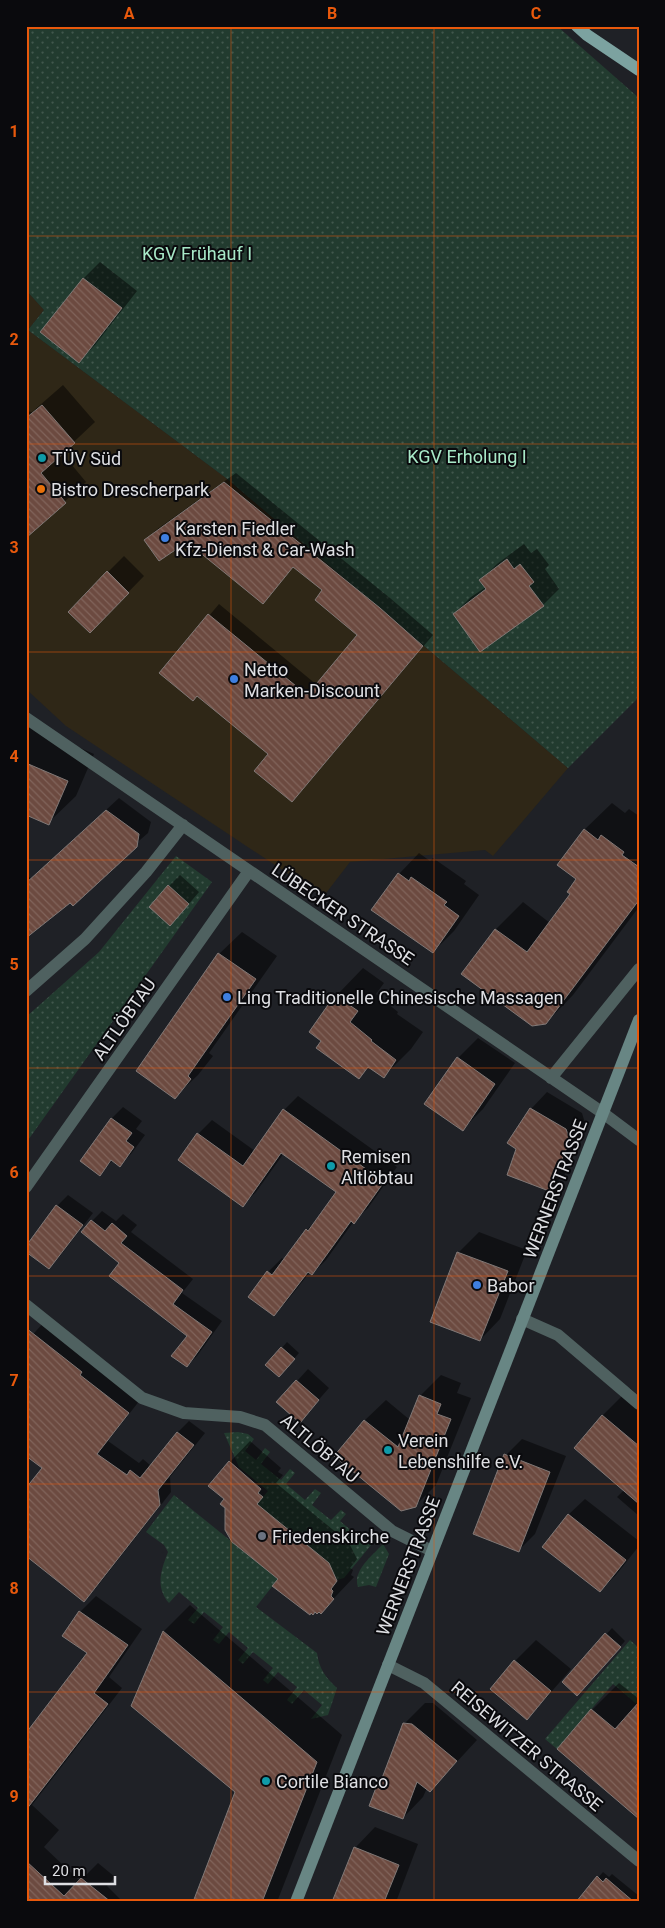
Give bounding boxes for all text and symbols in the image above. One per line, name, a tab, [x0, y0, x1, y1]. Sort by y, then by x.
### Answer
text: A	[124, 4, 135, 23]
text: B	[327, 4, 337, 23]
text: C	[531, 4, 541, 23]
text: 1	[9, 122, 19, 141]
park label: KGV Frühauf I	[142, 243, 252, 264]
text: 2	[9, 330, 19, 349]
park label: KGV Erholung I	[407, 446, 527, 467]
place label: TÜV Süd	[52, 448, 121, 469]
marker: TÜV Süd	[36, 452, 48, 464]
place label: Bistro Drescherpark	[51, 479, 210, 500]
marker: Bistro Drescherpark	[35, 483, 47, 495]
place label: Karsten Fiedler Kfz-Dienst & Car-Wash	[175, 518, 355, 560]
marker: Karsten Fiedler Kfz-Dienst & Car-Wash	[159, 532, 171, 544]
text: 3	[9, 538, 19, 557]
place label: Netto Marken-Discount	[244, 659, 380, 701]
marker: Netto Marken-Discount	[228, 673, 240, 685]
text: 4	[9, 747, 19, 766]
street label: LÜBECKER STRASSE	[268, 859, 418, 969]
text: 5	[9, 955, 19, 974]
street label: ALTLÖBTAU	[88, 974, 160, 1064]
place label: Ling Traditionelle Chinesische Massagen	[237, 987, 563, 1008]
marker: Ling Traditionelle Chinesische Massagen	[221, 991, 233, 1003]
street label: WERNERSTRASSE	[519, 1116, 591, 1262]
place label: Remisen Altlöbtau	[341, 1146, 413, 1188]
marker: Remisen Altlöbtau	[325, 1160, 337, 1172]
text: 6	[9, 1163, 19, 1182]
place label: Babor	[487, 1275, 534, 1296]
marker: Babor	[471, 1279, 483, 1291]
text: 7	[9, 1371, 19, 1390]
street label: ALTLÖBTAU	[277, 1409, 363, 1487]
place label: Verein Lebenshilfe e.V.	[398, 1430, 523, 1472]
marker: Verein Lebenshilfe e.V.	[382, 1444, 394, 1456]
street label: WERNERSTRASSE	[372, 1493, 444, 1639]
place label: Friedenskirche	[272, 1526, 389, 1547]
marker: Friedenskirche	[256, 1530, 268, 1542]
text: 8	[9, 1579, 19, 1598]
street label: REISEWITZER STRASSE	[447, 1677, 607, 1815]
place label: Cortile Bianco	[276, 1771, 388, 1792]
marker: Cortile Bianco	[260, 1775, 272, 1787]
text: 9	[9, 1787, 19, 1806]
scale bar	[45, 1853, 115, 1885]
text: 20 m	[52, 1862, 86, 1880]

